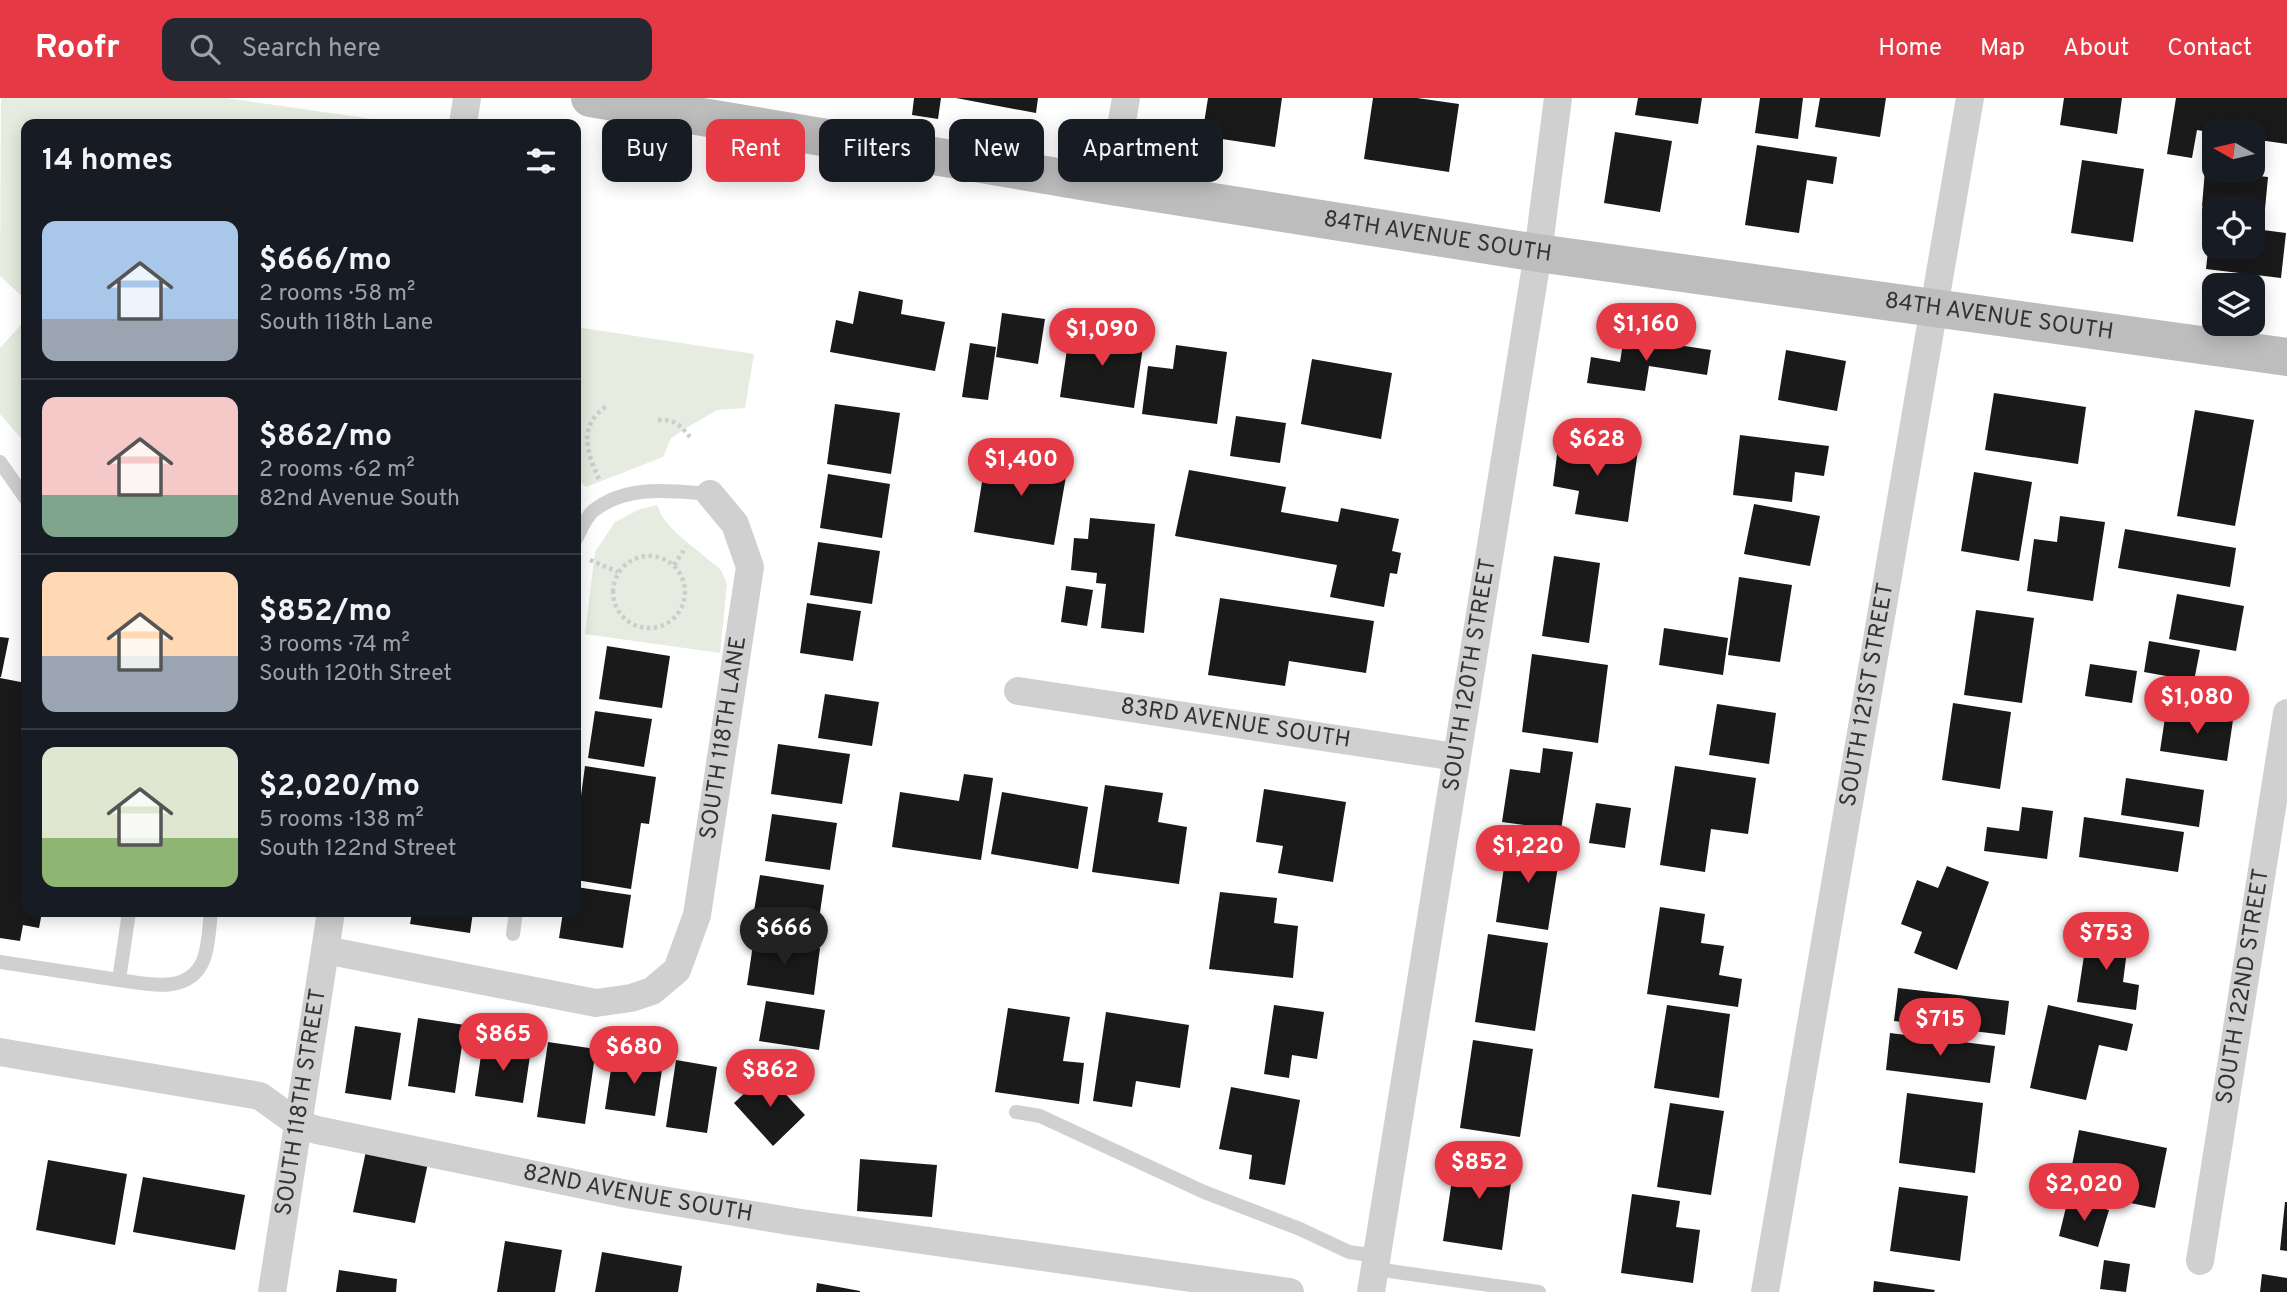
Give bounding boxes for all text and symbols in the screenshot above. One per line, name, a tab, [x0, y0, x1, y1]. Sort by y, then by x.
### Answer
search box	[162, 18, 652, 81]
text: Roofr	[35, 28, 120, 70]
icon: search	[186, 30, 224, 68]
text: Search here	[242, 33, 381, 66]
text: Home	[1878, 34, 1942, 64]
text: Map	[1980, 34, 2025, 64]
text: About	[2063, 34, 2129, 64]
text: Contact	[2167, 34, 2252, 64]
chip: Buy	[602, 119, 692, 182]
chip: Rent	[706, 119, 805, 182]
chip: Filters	[819, 119, 935, 182]
chip: New	[949, 119, 1044, 182]
chip: Apartment	[1058, 119, 1223, 182]
north arrow	[2202, 119, 2264, 182]
map controls	[2202, 119, 2265, 336]
icon: filters	[522, 142, 560, 180]
text: 14 homes	[42, 143, 173, 180]
button: locate	[2202, 196, 2265, 259]
street label: 84TH AVENUE SOUTH	[1321, 205, 1554, 269]
text: $666/mo	[259, 243, 392, 280]
icon: home	[98, 249, 182, 333]
button: layers	[2202, 273, 2265, 336]
text: 2 rooms · 58 m²	[259, 280, 415, 309]
street label: 84TH AVENUE SOUTH	[1883, 287, 2115, 347]
pin: $1,160	[1589, 303, 1703, 363]
pin: $1,090	[1045, 308, 1159, 368]
text: South 118th Lane	[259, 309, 433, 338]
text: $1,160	[1612, 311, 1680, 340]
text: $1,090	[1065, 316, 1139, 345]
pin: $628	[1556, 418, 1638, 478]
text: $862/mo	[259, 419, 392, 456]
icon: home	[98, 425, 182, 509]
text: $628	[1569, 426, 1625, 455]
pin: $1,400	[964, 438, 1078, 498]
text: $1,400	[984, 446, 1058, 475]
text: 2 rooms · 62 m²	[259, 456, 415, 485]
text: 82nd Avenue South	[259, 485, 460, 514]
street label: SOUTH 120TH STREET	[1437, 556, 1503, 794]
street label: SOUTH 121ST STREET	[1834, 581, 1901, 809]
text: $852/mo	[259, 594, 392, 631]
icon: home	[98, 600, 182, 684]
text: 3 rooms · 74 m²	[259, 631, 410, 660]
street label: SOUTH 118TH LANE	[694, 634, 754, 841]
text: South 120th Street	[259, 660, 452, 689]
pin: $1,080	[2140, 676, 2254, 736]
text: $1,080	[2160, 684, 2234, 713]
street label: 83RD AVENUE SOUTH	[1119, 692, 1353, 755]
text: $2,020/mo	[259, 769, 420, 806]
icon: home	[98, 775, 182, 859]
text: 5 rooms · 138 m²	[259, 806, 424, 835]
pin: $1,220	[1471, 826, 1585, 885]
text: $1,220	[1492, 833, 1564, 862]
text: South 122nd Street	[259, 835, 456, 864]
street label: SOUTH 122ND STREET	[2211, 867, 2277, 1106]
pin: $666	[743, 908, 825, 967]
pin: $753	[2065, 912, 2147, 972]
text: $666	[756, 915, 812, 944]
text: $753	[2079, 920, 2133, 949]
street label: SOUTH 118TH STREET	[270, 987, 333, 1218]
pin: $715	[1899, 998, 1981, 1058]
text: $715	[1915, 1006, 1965, 1035]
pin: $865	[462, 1014, 544, 1073]
text: $865	[475, 1021, 531, 1050]
pin: $680	[593, 1026, 675, 1086]
text: $680	[605, 1034, 663, 1063]
pin: $862	[729, 1049, 811, 1109]
text: $862	[742, 1057, 798, 1086]
pin: $852	[1438, 1142, 1520, 1201]
text: $852	[1451, 1149, 1507, 1178]
street label: 82ND AVENUE SOUTH	[520, 1158, 755, 1229]
pin: $2,020	[2027, 1164, 2141, 1223]
text: $2,020	[2045, 1171, 2123, 1200]

